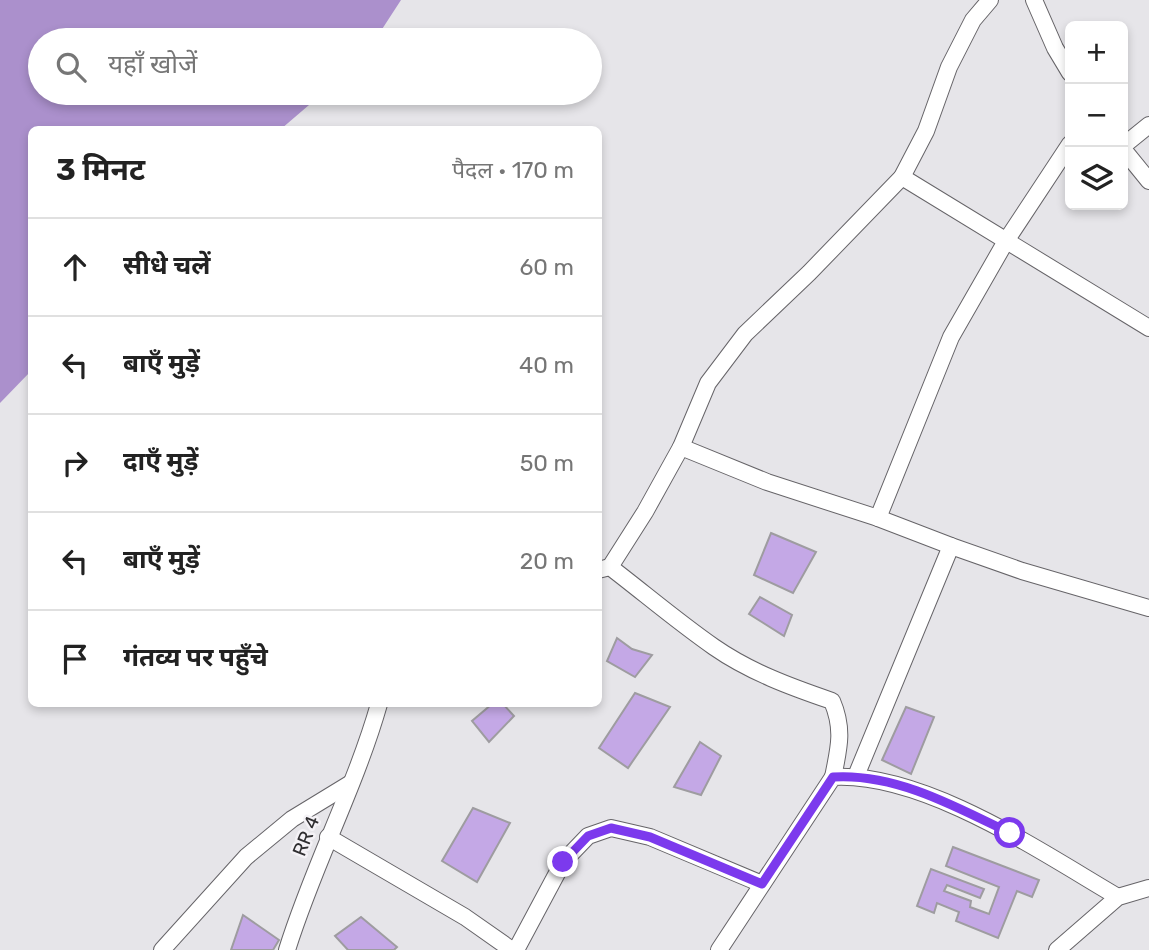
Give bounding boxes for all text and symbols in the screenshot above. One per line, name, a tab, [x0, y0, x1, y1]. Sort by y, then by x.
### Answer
map controls	[1065, 21, 1128, 210]
button: +	[1065, 21, 1128, 84]
search box	[28, 28, 602, 105]
icon: search	[52, 48, 90, 86]
text: यहाँ खोजें	[108, 49, 197, 80]
button: −	[1065, 84, 1128, 147]
button: layers	[1065, 147, 1128, 210]
text: 3 मिनट	[56, 152, 145, 188]
text: पैदल · 170 m	[452, 156, 574, 184]
icon: ahead	[56, 248, 94, 286]
text: सीधे चलें	[123, 250, 211, 281]
text: 60 m	[519, 253, 574, 281]
icon: left	[56, 346, 94, 384]
text: बाएँ मुड़ें	[123, 348, 200, 379]
text: 40 m	[519, 351, 574, 379]
icon: right	[56, 444, 94, 482]
text: दाएँ मुड़ें	[123, 446, 198, 477]
text: 50 m	[520, 449, 574, 477]
icon: left	[56, 542, 94, 580]
text: बाएँ मुड़ें	[123, 544, 200, 575]
text: 20 m	[520, 547, 574, 575]
icon: arrive	[56, 640, 94, 678]
text: गंतव्य पर पहुँचे	[123, 642, 268, 673]
street label: RR 4	[288, 812, 324, 859]
route start	[994, 817, 1025, 848]
route end	[547, 846, 578, 877]

